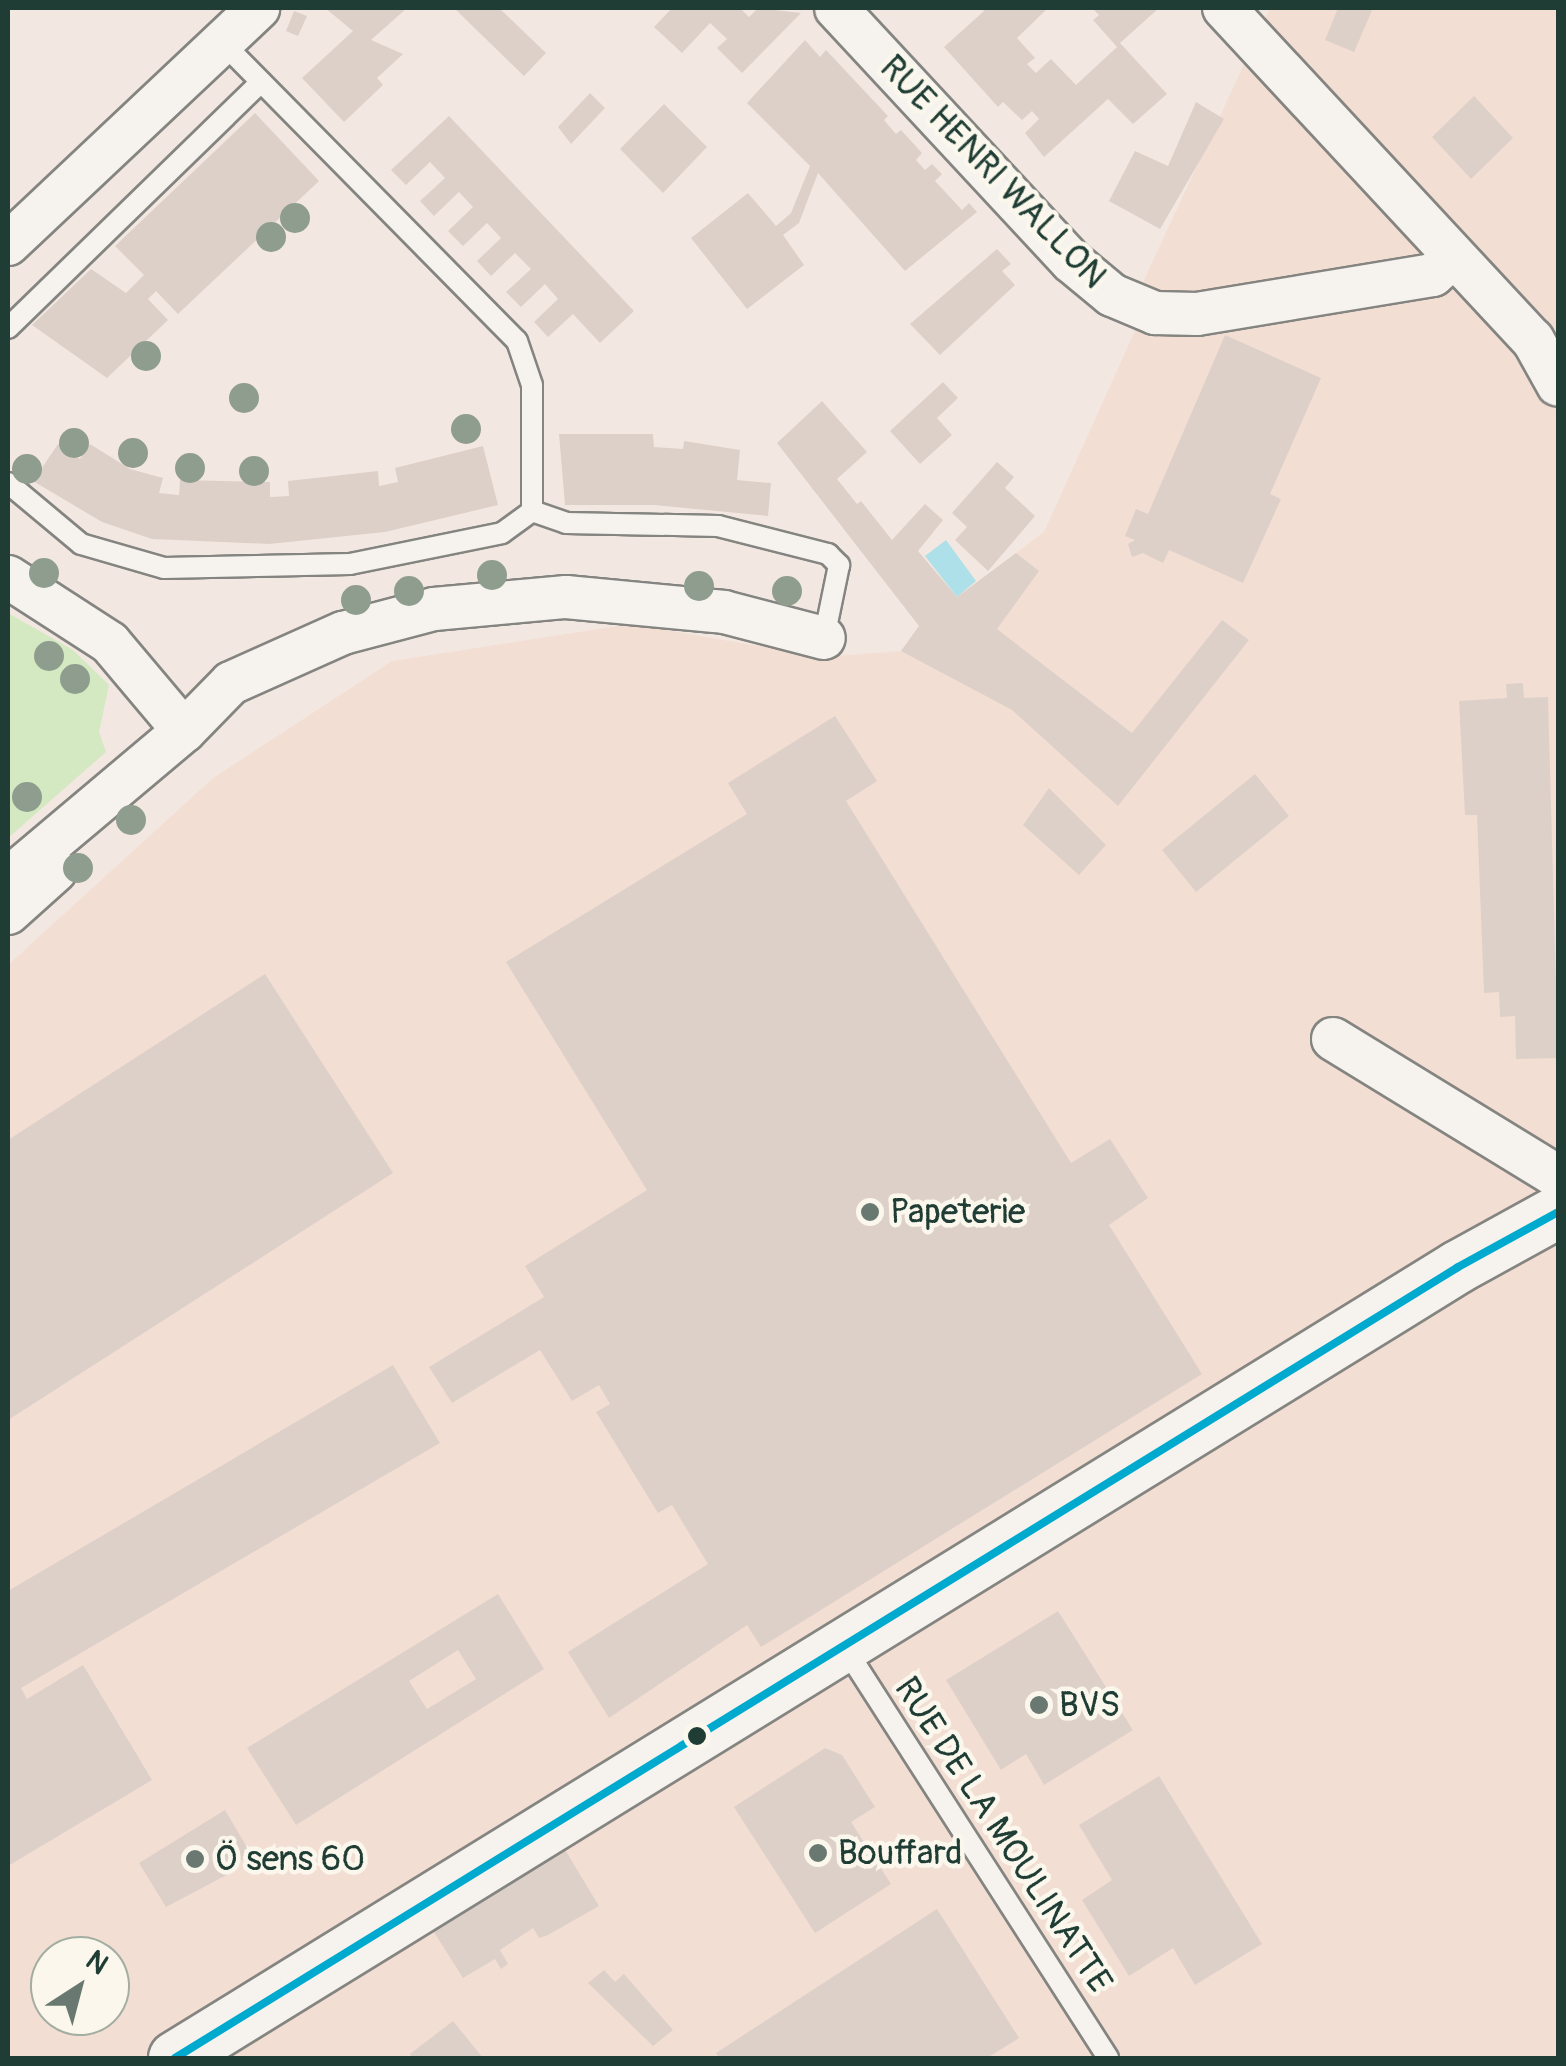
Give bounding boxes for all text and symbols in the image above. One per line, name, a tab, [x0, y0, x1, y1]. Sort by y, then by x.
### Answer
street label: RUE HENRI WALLON	[871, 47, 1115, 297]
place label: Papeterie	[890, 1191, 1025, 1233]
marker: Papeterie	[859, 1201, 881, 1223]
street label: RUE DE LA MOULINATTE	[885, 1669, 1121, 2001]
place label: BVS	[1059, 1684, 1120, 1726]
marker: BVS	[1028, 1694, 1050, 1716]
unlabelled marker	[687, 1726, 707, 1746]
place label: Bouffard	[838, 1832, 962, 1874]
place label: Ö sens 60	[215, 1838, 365, 1880]
marker: Bouffard	[807, 1842, 829, 1864]
marker: Ö sens 60	[184, 1848, 206, 1870]
north arrow	[30, 1936, 130, 2036]
text: N	[79, 1943, 115, 1983]

